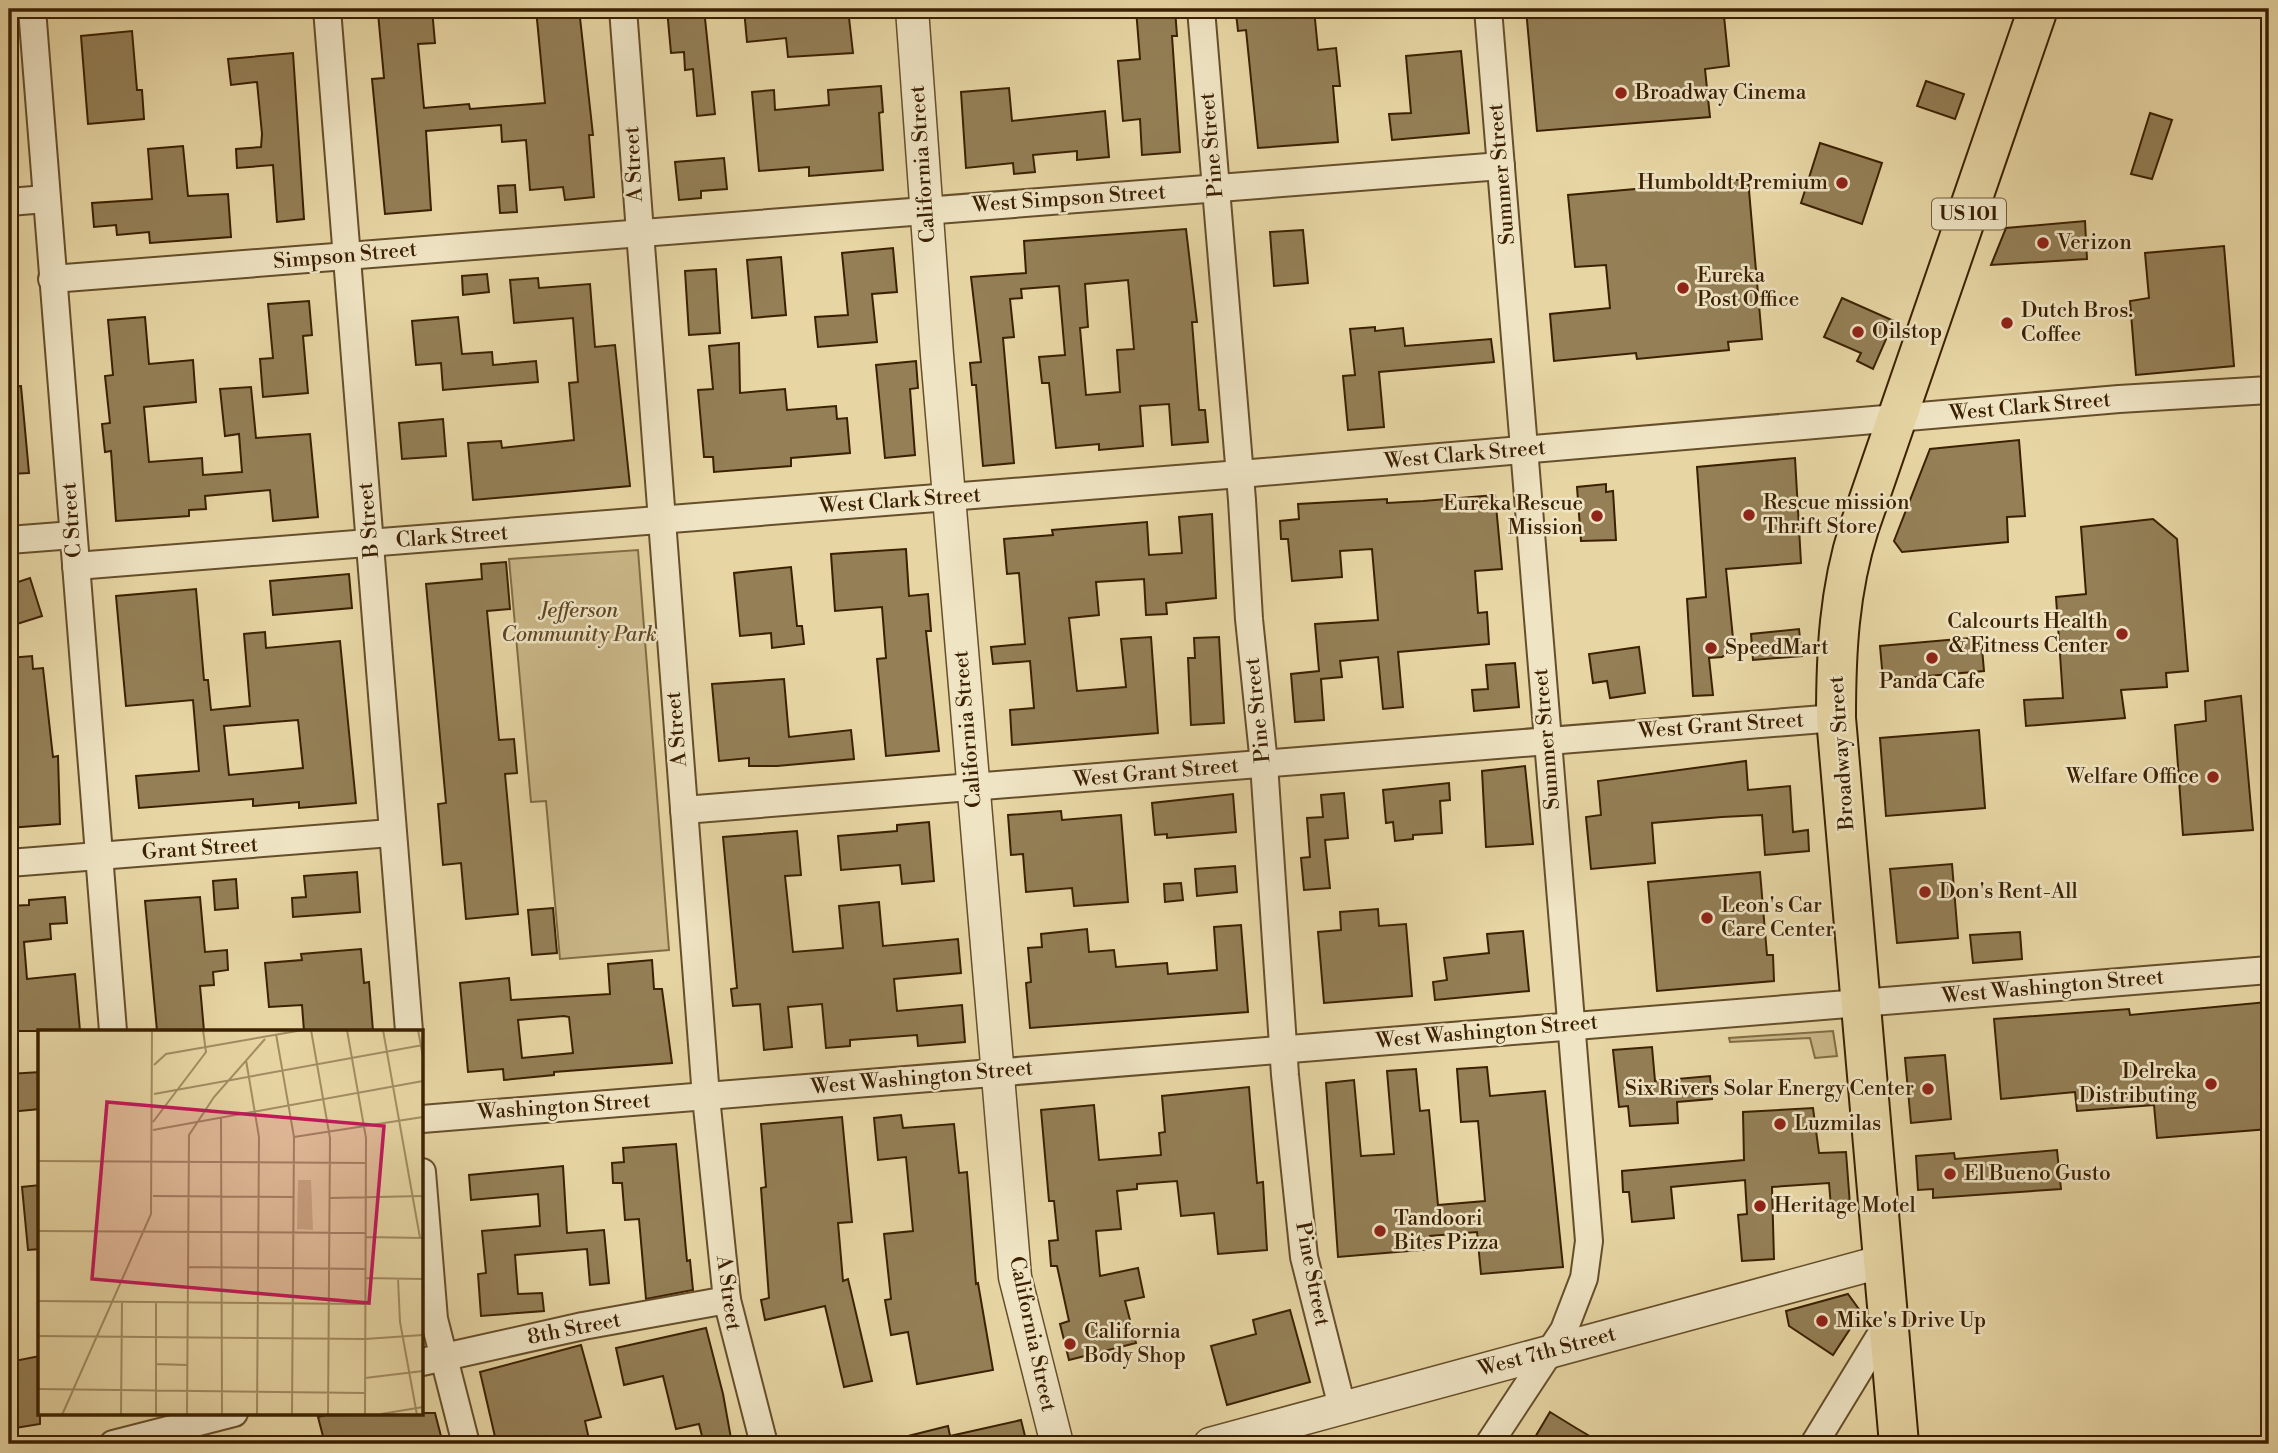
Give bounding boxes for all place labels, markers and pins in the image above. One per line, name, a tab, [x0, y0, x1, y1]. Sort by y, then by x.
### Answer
place label: Broadway Cinema	[1634, 80, 1807, 106]
marker: Broadway Cinema	[1613, 85, 1629, 101]
place label: Humboldt Premium	[1638, 170, 1828, 196]
marker: Humboldt Premium	[1834, 175, 1850, 191]
place label: Verizon	[2056, 230, 2132, 256]
marker: Verizon	[2035, 235, 2051, 251]
place label: Eureka Post Office	[1697, 263, 1799, 313]
marker: Eureka Post Office	[1675, 280, 1691, 296]
place label: Dutch Bros. Coffee	[2021, 298, 2133, 348]
marker: Dutch Bros. Coffee	[1999, 315, 2015, 331]
place label: Oilstop	[1872, 319, 1942, 345]
marker: Oilstop	[1850, 324, 1866, 340]
place label: Rescue mission Thrift Store	[1763, 490, 1910, 540]
place label: Eureka Rescue Mission	[1443, 491, 1583, 541]
marker: Rescue mission Thrift Store	[1741, 507, 1757, 523]
marker: Eureka Rescue Mission	[1589, 508, 1605, 524]
place label: Calcourts Health & Fitness Center	[1947, 609, 2108, 659]
marker: Calcourts Health & Fitness Center	[2114, 626, 2130, 642]
place label: SpeedMart	[1725, 635, 1829, 661]
marker: SpeedMart	[1703, 640, 1719, 656]
marker: Panda Cafe	[1924, 650, 1940, 666]
place label: Panda Cafe	[1879, 669, 1985, 695]
place label: Welfare Office	[2065, 764, 2199, 790]
marker: Welfare Office	[2205, 769, 2221, 785]
place label: Don's Rent-All	[1939, 879, 2078, 905]
marker: Don's Rent-All	[1917, 884, 1933, 900]
place label: Leon's Car Care Center	[1721, 893, 1834, 943]
marker: Leon's Car Care Center	[1699, 910, 1715, 926]
place label: Delreka Distributing	[2079, 1059, 2197, 1109]
place label: Six Rivers Solar Energy Center	[1625, 1076, 1914, 1102]
marker: Delreka Distributing	[2203, 1076, 2219, 1092]
marker: Six Rivers Solar Energy Center	[1920, 1081, 1936, 1097]
place label: Luzmilas	[1794, 1111, 1881, 1137]
marker: Luzmilas	[1772, 1116, 1788, 1132]
place label: El Bueno Gusto	[1964, 1161, 2111, 1187]
marker: El Bueno Gusto	[1942, 1166, 1958, 1182]
place label: Heritage Motel	[1774, 1193, 1916, 1219]
marker: Heritage Motel	[1752, 1198, 1768, 1214]
place label: Tandoori Bites Pizza	[1393, 1206, 1499, 1256]
marker: Tandoori Bites Pizza	[1372, 1223, 1388, 1239]
place label: Mike's Drive Up	[1836, 1308, 1986, 1334]
marker: Mike's Drive Up	[1814, 1313, 1830, 1329]
place label: California Body Shop	[1083, 1319, 1186, 1369]
marker: California Body Shop	[1062, 1336, 1078, 1352]

